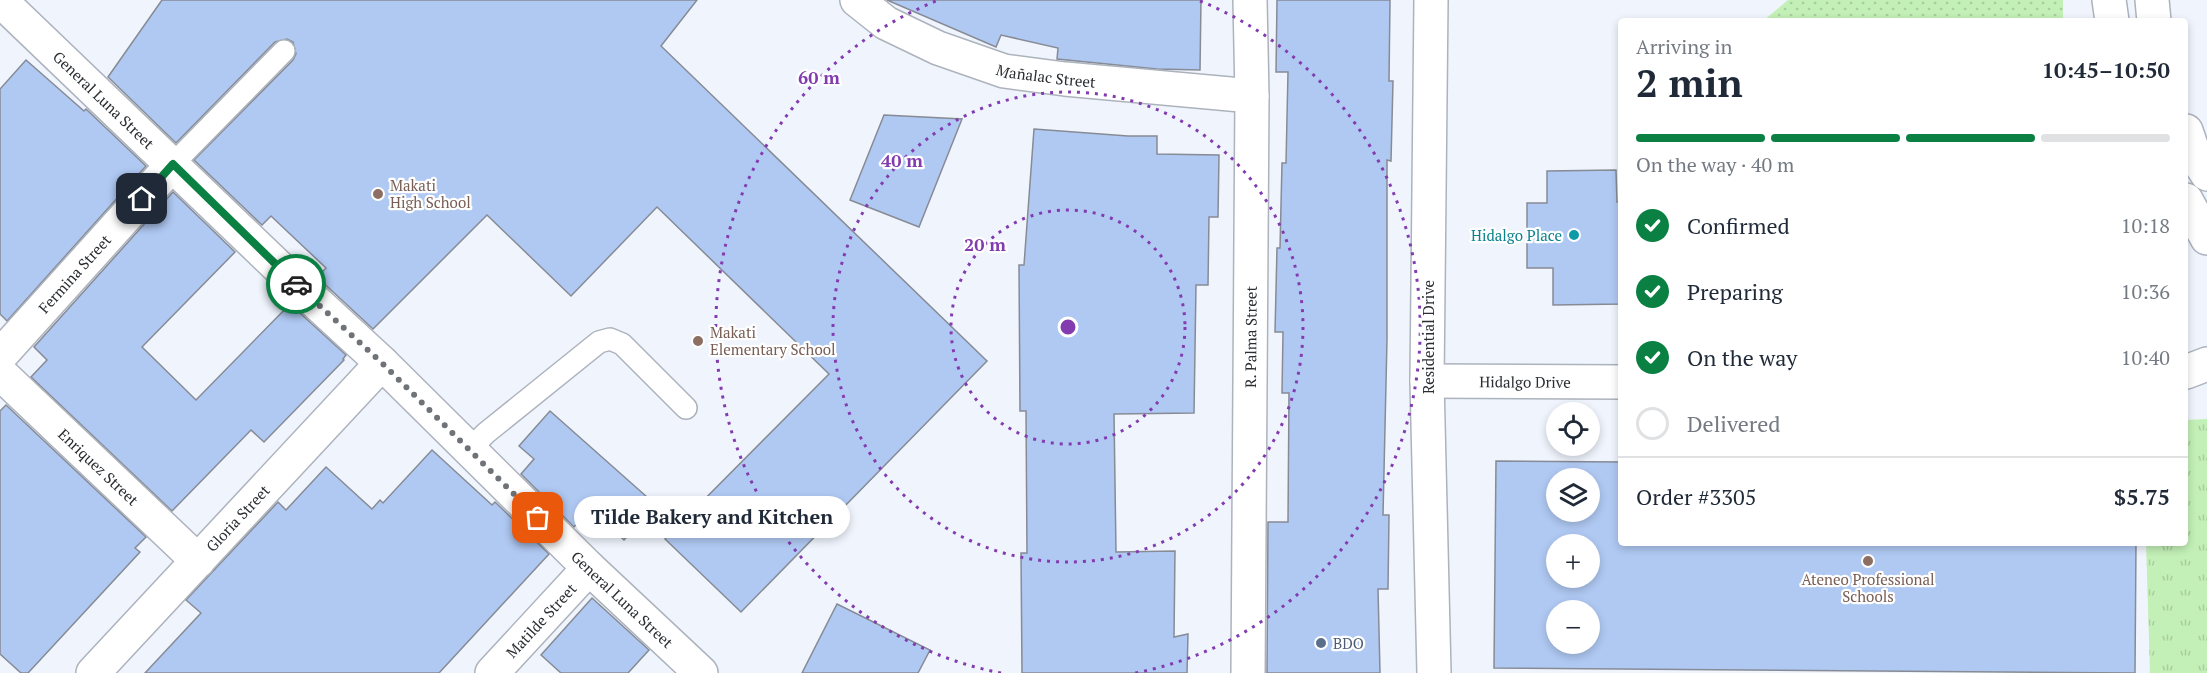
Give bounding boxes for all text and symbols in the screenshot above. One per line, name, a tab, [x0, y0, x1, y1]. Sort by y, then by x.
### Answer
text: Arriving in	[1636, 33, 1732, 60]
street label: General Luna Street	[49, 46, 159, 153]
text: 10:45–10:50	[2042, 55, 2170, 84]
text: 2 min	[1636, 56, 1743, 108]
street label: Mañalac Street	[994, 59, 1097, 92]
text: 60 m	[798, 65, 840, 89]
text: 40 m	[881, 148, 923, 172]
text: On the way · 40 m	[1636, 151, 1794, 178]
pin	[116, 173, 167, 224]
place label: Makati High School	[390, 175, 471, 212]
icon: home	[125, 182, 158, 215]
marker: Makati High School	[371, 187, 385, 201]
icon: check	[1636, 209, 1669, 242]
text: Confirmed	[1687, 211, 1790, 240]
text: 10:18	[2121, 212, 2170, 239]
place label: Hidalgo Place	[1471, 225, 1562, 245]
marker: Hidalgo Place	[1567, 228, 1581, 242]
street label: Fermina Street	[34, 230, 115, 317]
text: 20 m	[964, 232, 1006, 256]
courier	[266, 254, 326, 314]
icon: car	[280, 268, 313, 301]
icon: check	[1636, 275, 1669, 308]
text: Preparing	[1687, 277, 1783, 306]
text: 10:36	[2121, 278, 2170, 305]
street label: Residential Drive	[1418, 280, 1438, 394]
street label: R. Palma Street	[1240, 285, 1261, 388]
centre of rings	[1058, 317, 1078, 337]
place label: Makati Elementary School	[710, 322, 836, 359]
marker: Makati Elementary School	[691, 334, 705, 348]
icon: check	[1636, 341, 1669, 374]
text: On the way	[1687, 343, 1797, 372]
text: 10:40	[2121, 344, 2170, 371]
street label: Hidalgo Drive	[1479, 371, 1571, 392]
map controls	[1546, 402, 1600, 654]
button: locate	[1546, 402, 1600, 456]
text: Delivered	[1687, 409, 1780, 438]
street label: Enriquez Street	[54, 424, 143, 510]
button: layers	[1546, 468, 1600, 522]
street label: Gloria Street	[201, 480, 274, 556]
text: Order #3305	[1636, 482, 1756, 511]
text: $5.75	[2114, 482, 2170, 511]
pin	[512, 492, 563, 543]
callout: Tilde Bakery and Kitchen	[574, 497, 850, 539]
icon: bag	[521, 501, 554, 534]
text: Tilde Bakery and Kitchen	[591, 503, 833, 530]
button: +	[1546, 534, 1600, 588]
street label: General Luna Street	[567, 546, 678, 652]
marker: Ateneo Professional Schools	[1861, 554, 1875, 568]
place label: Ateneo Professional Schools	[1801, 569, 1935, 606]
street label: Matilde Street	[501, 578, 581, 662]
button: −	[1546, 600, 1600, 654]
place label: BDO	[1333, 633, 1364, 653]
marker: BDO	[1314, 636, 1328, 650]

